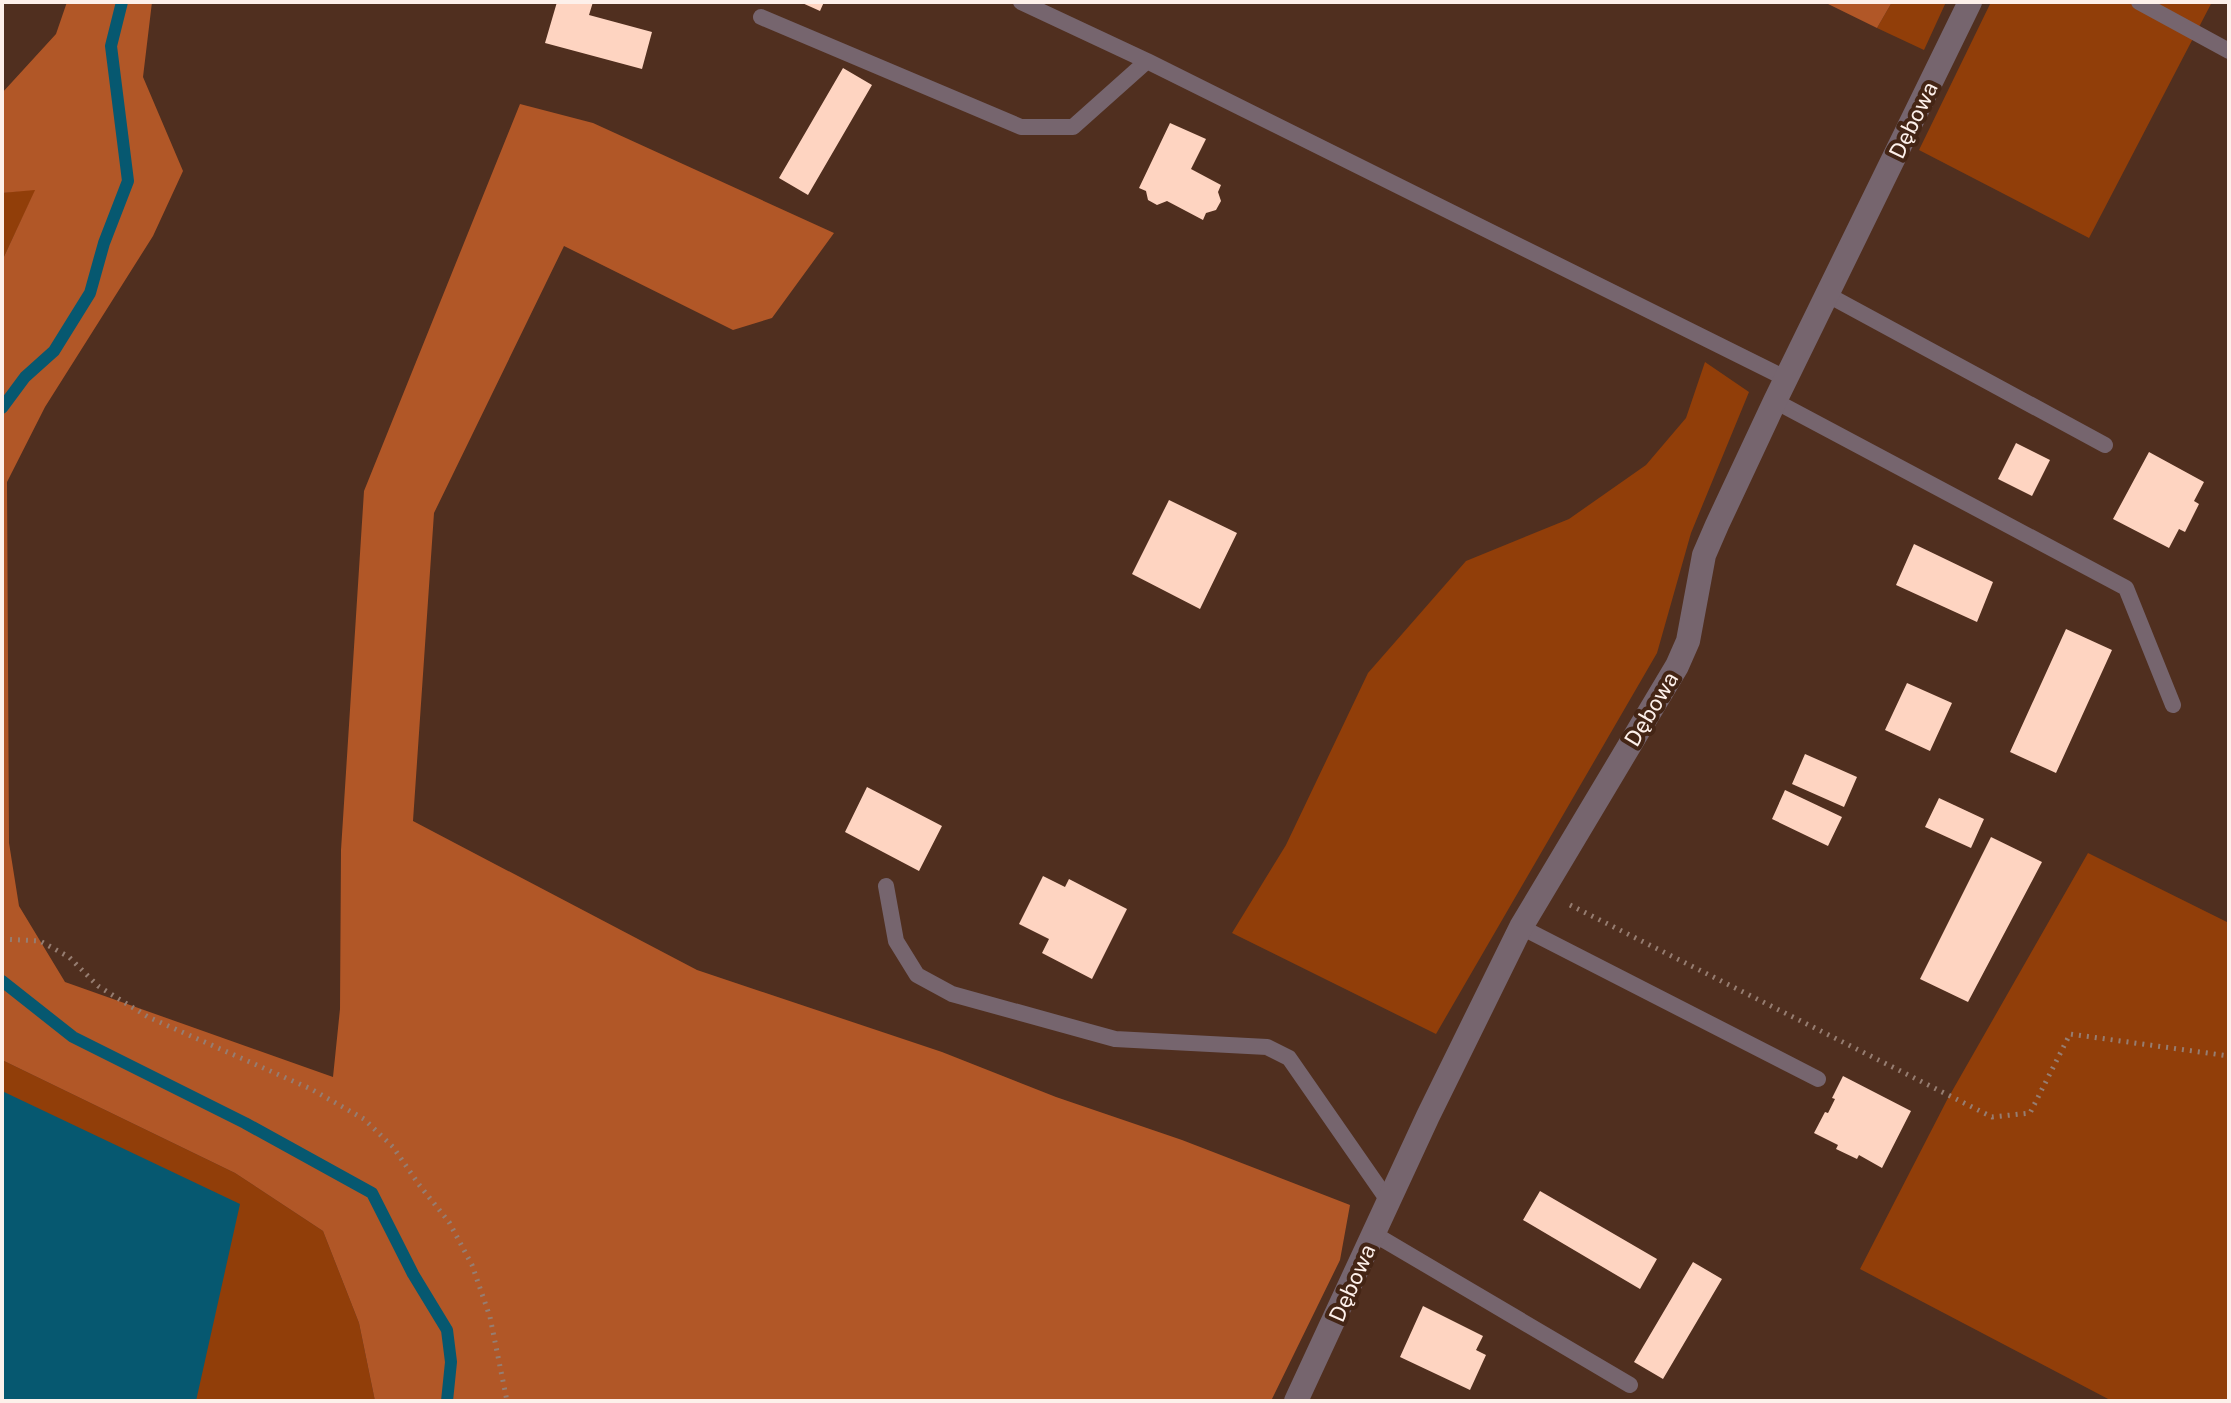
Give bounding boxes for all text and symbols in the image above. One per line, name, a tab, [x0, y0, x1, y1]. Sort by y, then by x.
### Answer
street label: Dębowa	[1883, 77, 1943, 163]
street label: Dębowa	[1619, 667, 1683, 751]
street label: Dębowa	[1323, 1240, 1381, 1326]

